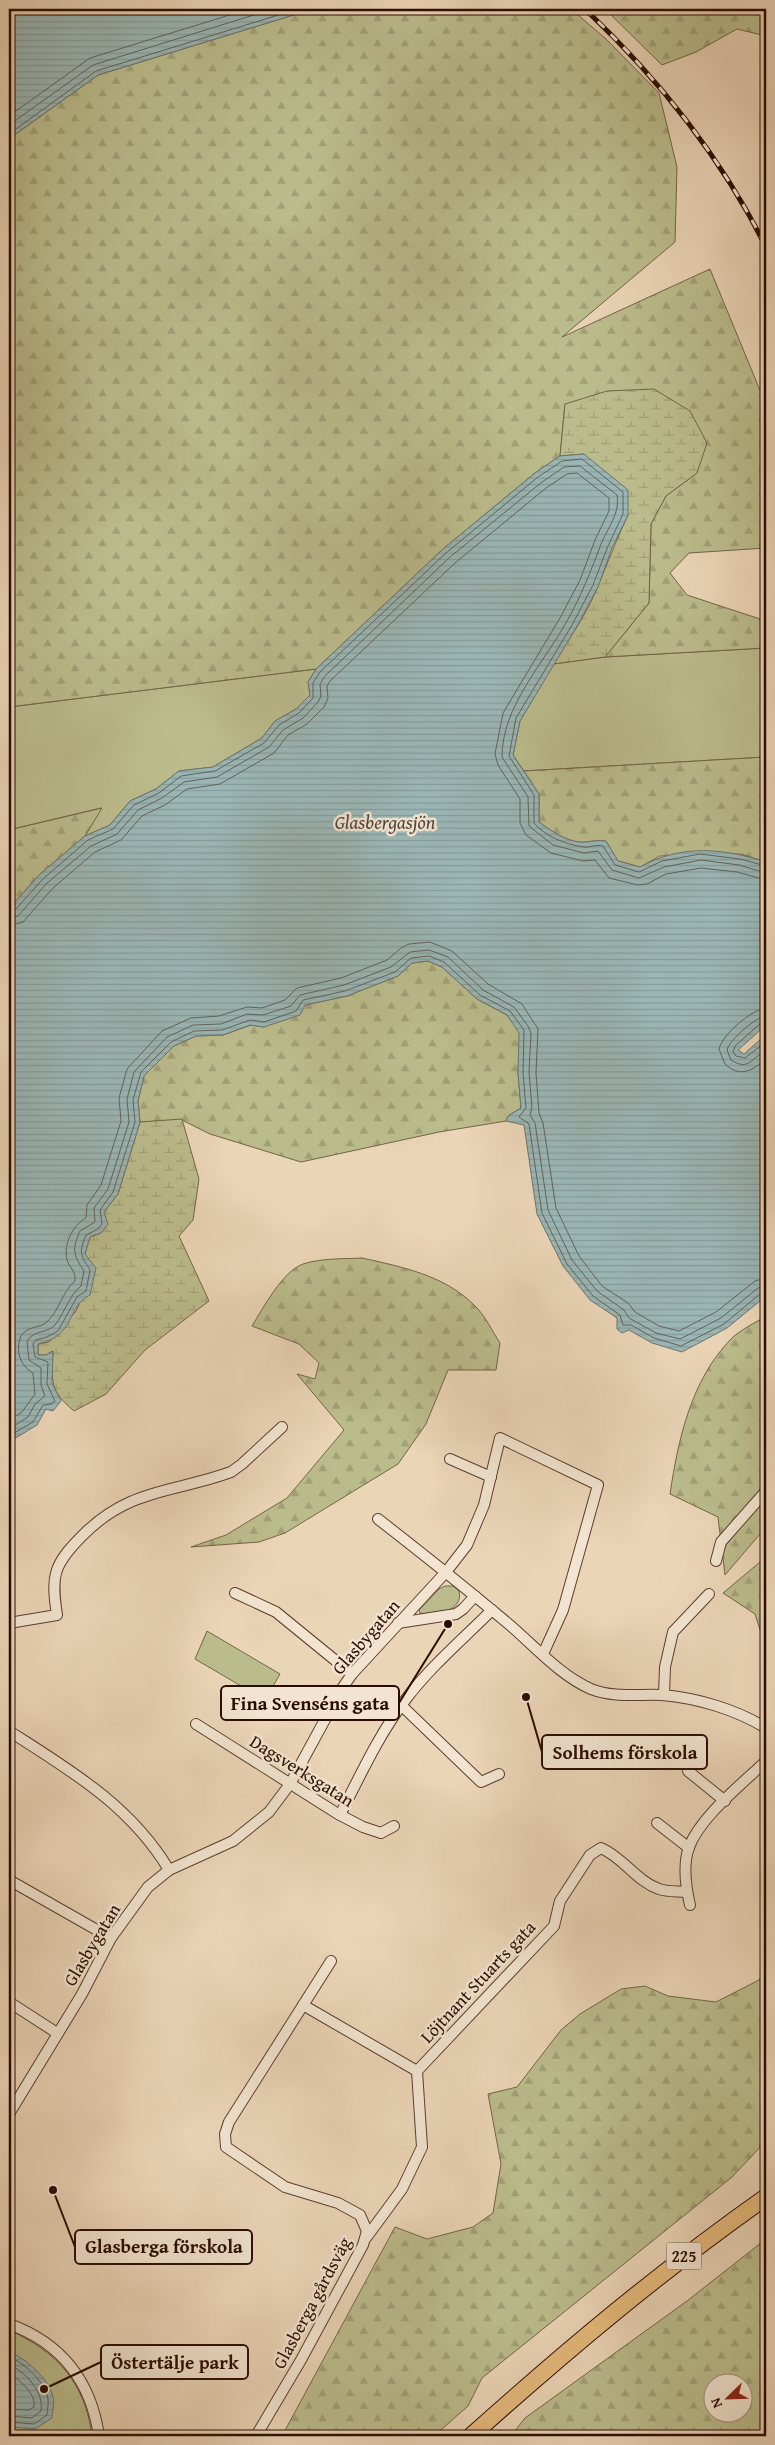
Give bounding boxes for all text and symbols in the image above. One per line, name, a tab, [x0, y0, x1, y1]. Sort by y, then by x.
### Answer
water label: Glasbergasjön	[335, 808, 436, 836]
street label: Glasbygatan	[325, 1593, 406, 1680]
callout: Fina Svenséns gata	[221, 1686, 399, 1720]
text: Fina Svenséns gata	[231, 1689, 389, 1717]
street label: Dagsverksgatan	[245, 1728, 360, 1813]
callout: Solhems förskola	[542, 1735, 707, 1769]
text: Solhems förskola	[553, 1738, 698, 1766]
street label: Glasbygatan	[56, 1898, 127, 1991]
street label: Löjtnant Stuarts gata	[414, 1914, 542, 2049]
callout: Glasberga förskola	[75, 2230, 252, 2264]
text: Glasberga förskola	[85, 2232, 243, 2260]
street label: Glasberga gårdsväg	[265, 2232, 358, 2373]
road number: 225	[666, 2242, 702, 2270]
callout: Östertälje park	[101, 2345, 248, 2379]
text: Östertälje park	[111, 2348, 239, 2376]
north arrow	[702, 2372, 752, 2422]
text: N	[705, 2394, 727, 2411]

